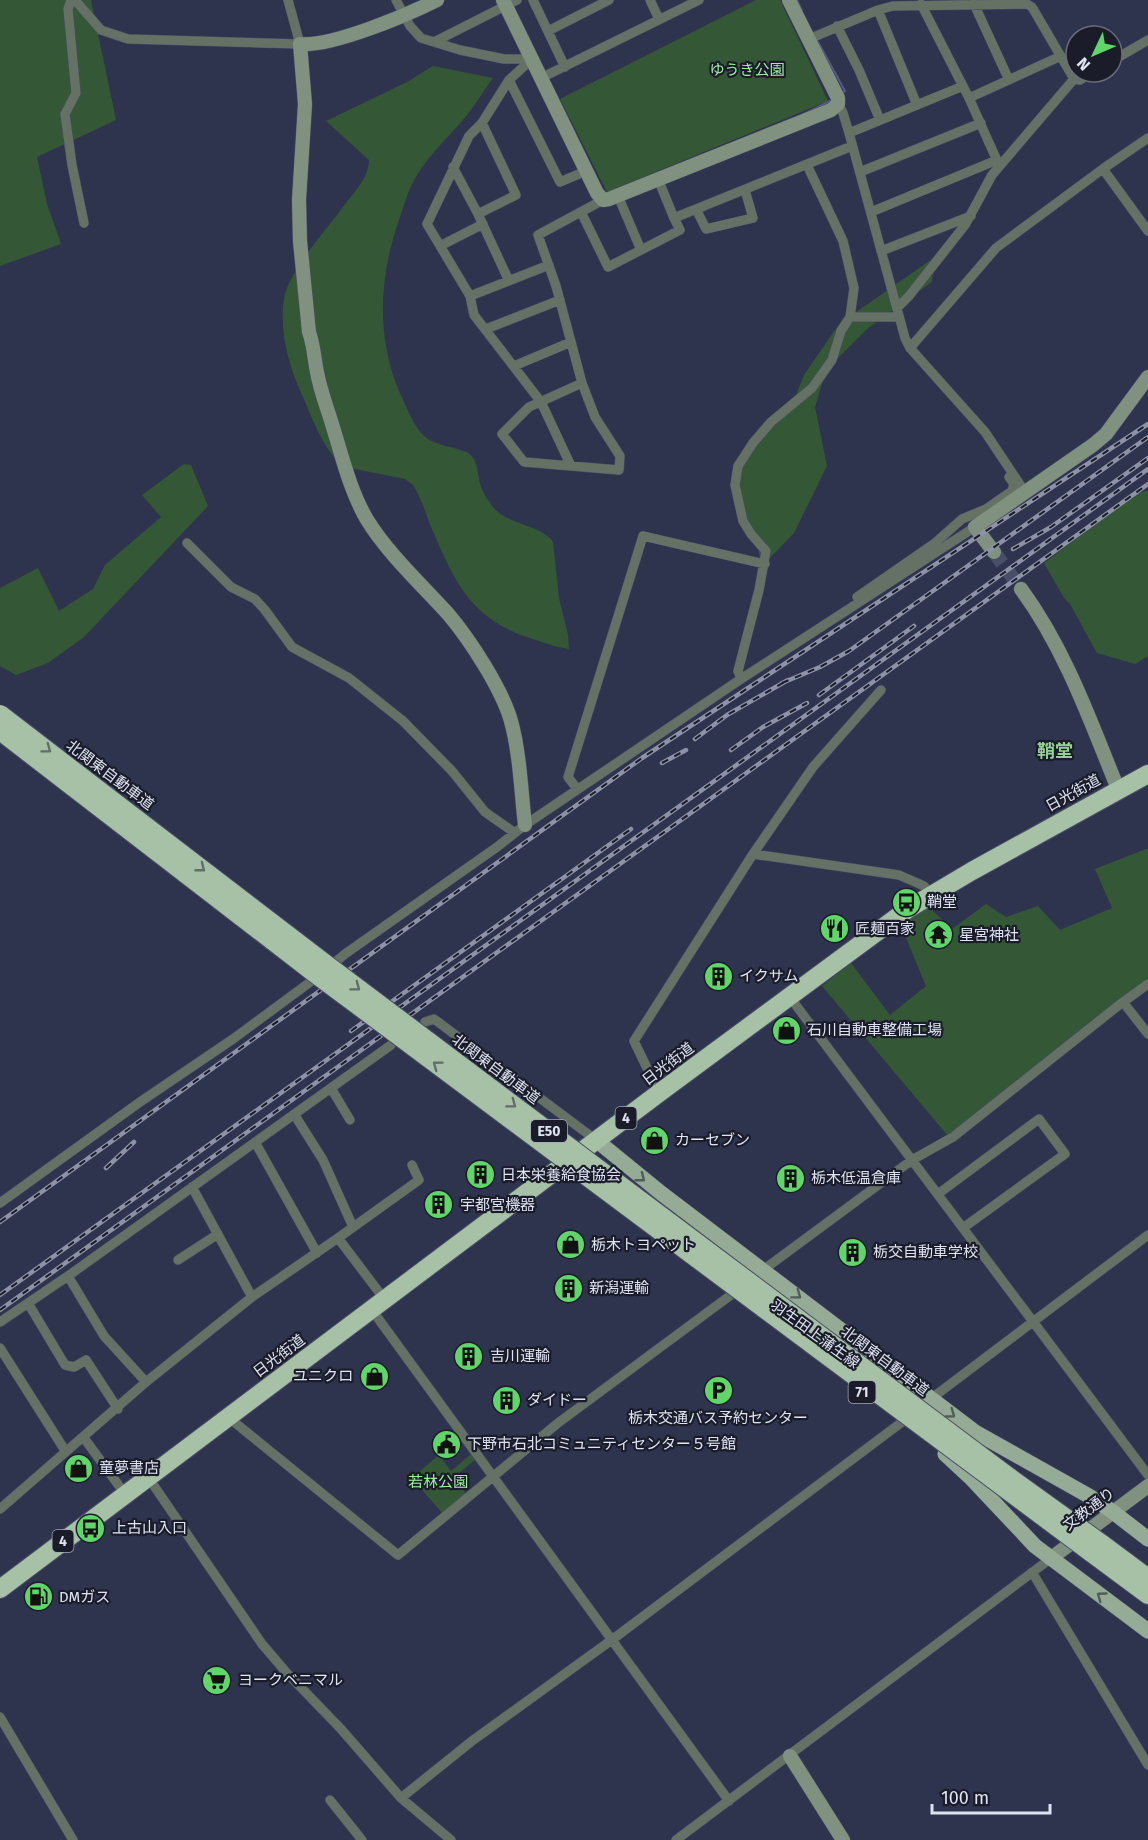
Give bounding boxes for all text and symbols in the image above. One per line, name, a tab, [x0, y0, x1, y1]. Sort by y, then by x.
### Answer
north arrow	[1064, 24, 1124, 84]
text: N	[1073, 54, 1094, 74]
park label: ゆうき公園	[709, 61, 785, 79]
street label: 北関東自動車道	[63, 736, 157, 814]
district label: 鞘堂	[1037, 740, 1073, 762]
one-way arrow	[40, 742, 51, 753]
street label: 日光街道	[1042, 771, 1104, 815]
one-way arrow	[195, 860, 206, 871]
bus stop icon: 鞘堂	[890, 886, 922, 918]
place label: 鞘堂	[927, 893, 957, 911]
restaurant icon: 匠麺百家	[818, 913, 850, 945]
temple icon: 星宮神社	[922, 919, 954, 951]
place label: 匠麺百家	[855, 920, 915, 938]
place label: 星宮神社	[959, 926, 1019, 944]
building icon: イクサム	[702, 960, 734, 992]
place label: イクサム	[739, 967, 798, 985]
one-way arrow	[349, 979, 360, 990]
shop icon: 石川自動車整備工場	[770, 1014, 802, 1046]
place label: 石川自動車整備工場	[807, 1021, 942, 1039]
street label: 北関東自動車道	[449, 1030, 543, 1108]
street label: 日光街道	[639, 1039, 697, 1089]
one-way arrow	[432, 1061, 443, 1072]
one-way arrow	[505, 1096, 516, 1107]
road number: 4	[616, 1107, 636, 1129]
road number: E50	[531, 1120, 567, 1142]
shop icon: カーセブン	[638, 1124, 670, 1156]
place label: カーセブン	[675, 1131, 750, 1149]
building icon: 日本栄養給食協会	[464, 1159, 496, 1191]
building icon: 栃木低温倉庫	[774, 1162, 806, 1194]
place label: 日本栄養給食協会	[501, 1166, 621, 1184]
place label: 栃木低温倉庫	[811, 1169, 901, 1187]
one-way arrow	[635, 1170, 646, 1181]
building icon: 宇都宮機器	[423, 1189, 455, 1221]
place label: 宇都宮機器	[460, 1196, 535, 1214]
shop icon: 栃木トヨペット	[554, 1229, 586, 1261]
place label: 栃木トヨペット	[591, 1236, 696, 1254]
building icon: 栃交自動車学校	[836, 1236, 868, 1268]
place label: 栃交自動車学校	[873, 1243, 978, 1261]
building icon: 新潟運輸	[552, 1272, 584, 1304]
place label: 新潟運輸	[589, 1279, 649, 1297]
one-way arrow	[790, 1288, 801, 1299]
street label: 羽生田上蒲生線	[767, 1296, 863, 1372]
street label: 北関東自動車道	[838, 1322, 932, 1400]
street label: 日光街道	[250, 1331, 308, 1381]
building icon: 吉川運輸	[453, 1340, 485, 1372]
place label: 吉川運輸	[490, 1347, 550, 1365]
shop icon: ユニクロ	[358, 1360, 390, 1392]
place label: ユニクロ	[293, 1367, 353, 1385]
parking icon: 栃木交通バス予約センター	[702, 1375, 734, 1407]
road number: 71	[848, 1381, 876, 1403]
building icon: ダイドー	[490, 1384, 522, 1416]
place label: ダイドー	[527, 1391, 587, 1409]
one-way arrow	[945, 1407, 956, 1418]
place label: 栃木交通バス予約センター	[628, 1409, 808, 1427]
public building icon: 下野市石北コミュニティセンター５号館	[430, 1428, 462, 1460]
place label: 下野市石北コミュニティセンター５号館	[467, 1435, 736, 1453]
shop icon: 童夢書店	[62, 1452, 94, 1484]
place label: 童夢書店	[99, 1459, 159, 1477]
park label: 若林公園	[408, 1473, 468, 1491]
street label: 文教通り	[1060, 1484, 1118, 1534]
bus stop icon: 上古山入口	[75, 1512, 107, 1544]
place label: 上古山入口	[112, 1519, 187, 1537]
road number: 4	[52, 1530, 74, 1552]
fuel station icon: DMガス	[22, 1581, 54, 1613]
place label: DMガス	[59, 1588, 110, 1606]
one-way arrow	[1096, 1592, 1107, 1603]
supermarket icon: ヨークベニマル	[201, 1664, 233, 1696]
place label: ヨークベニマル	[238, 1671, 343, 1689]
scale bar	[932, 1777, 1050, 1815]
text: 100 m	[941, 1787, 989, 1809]

